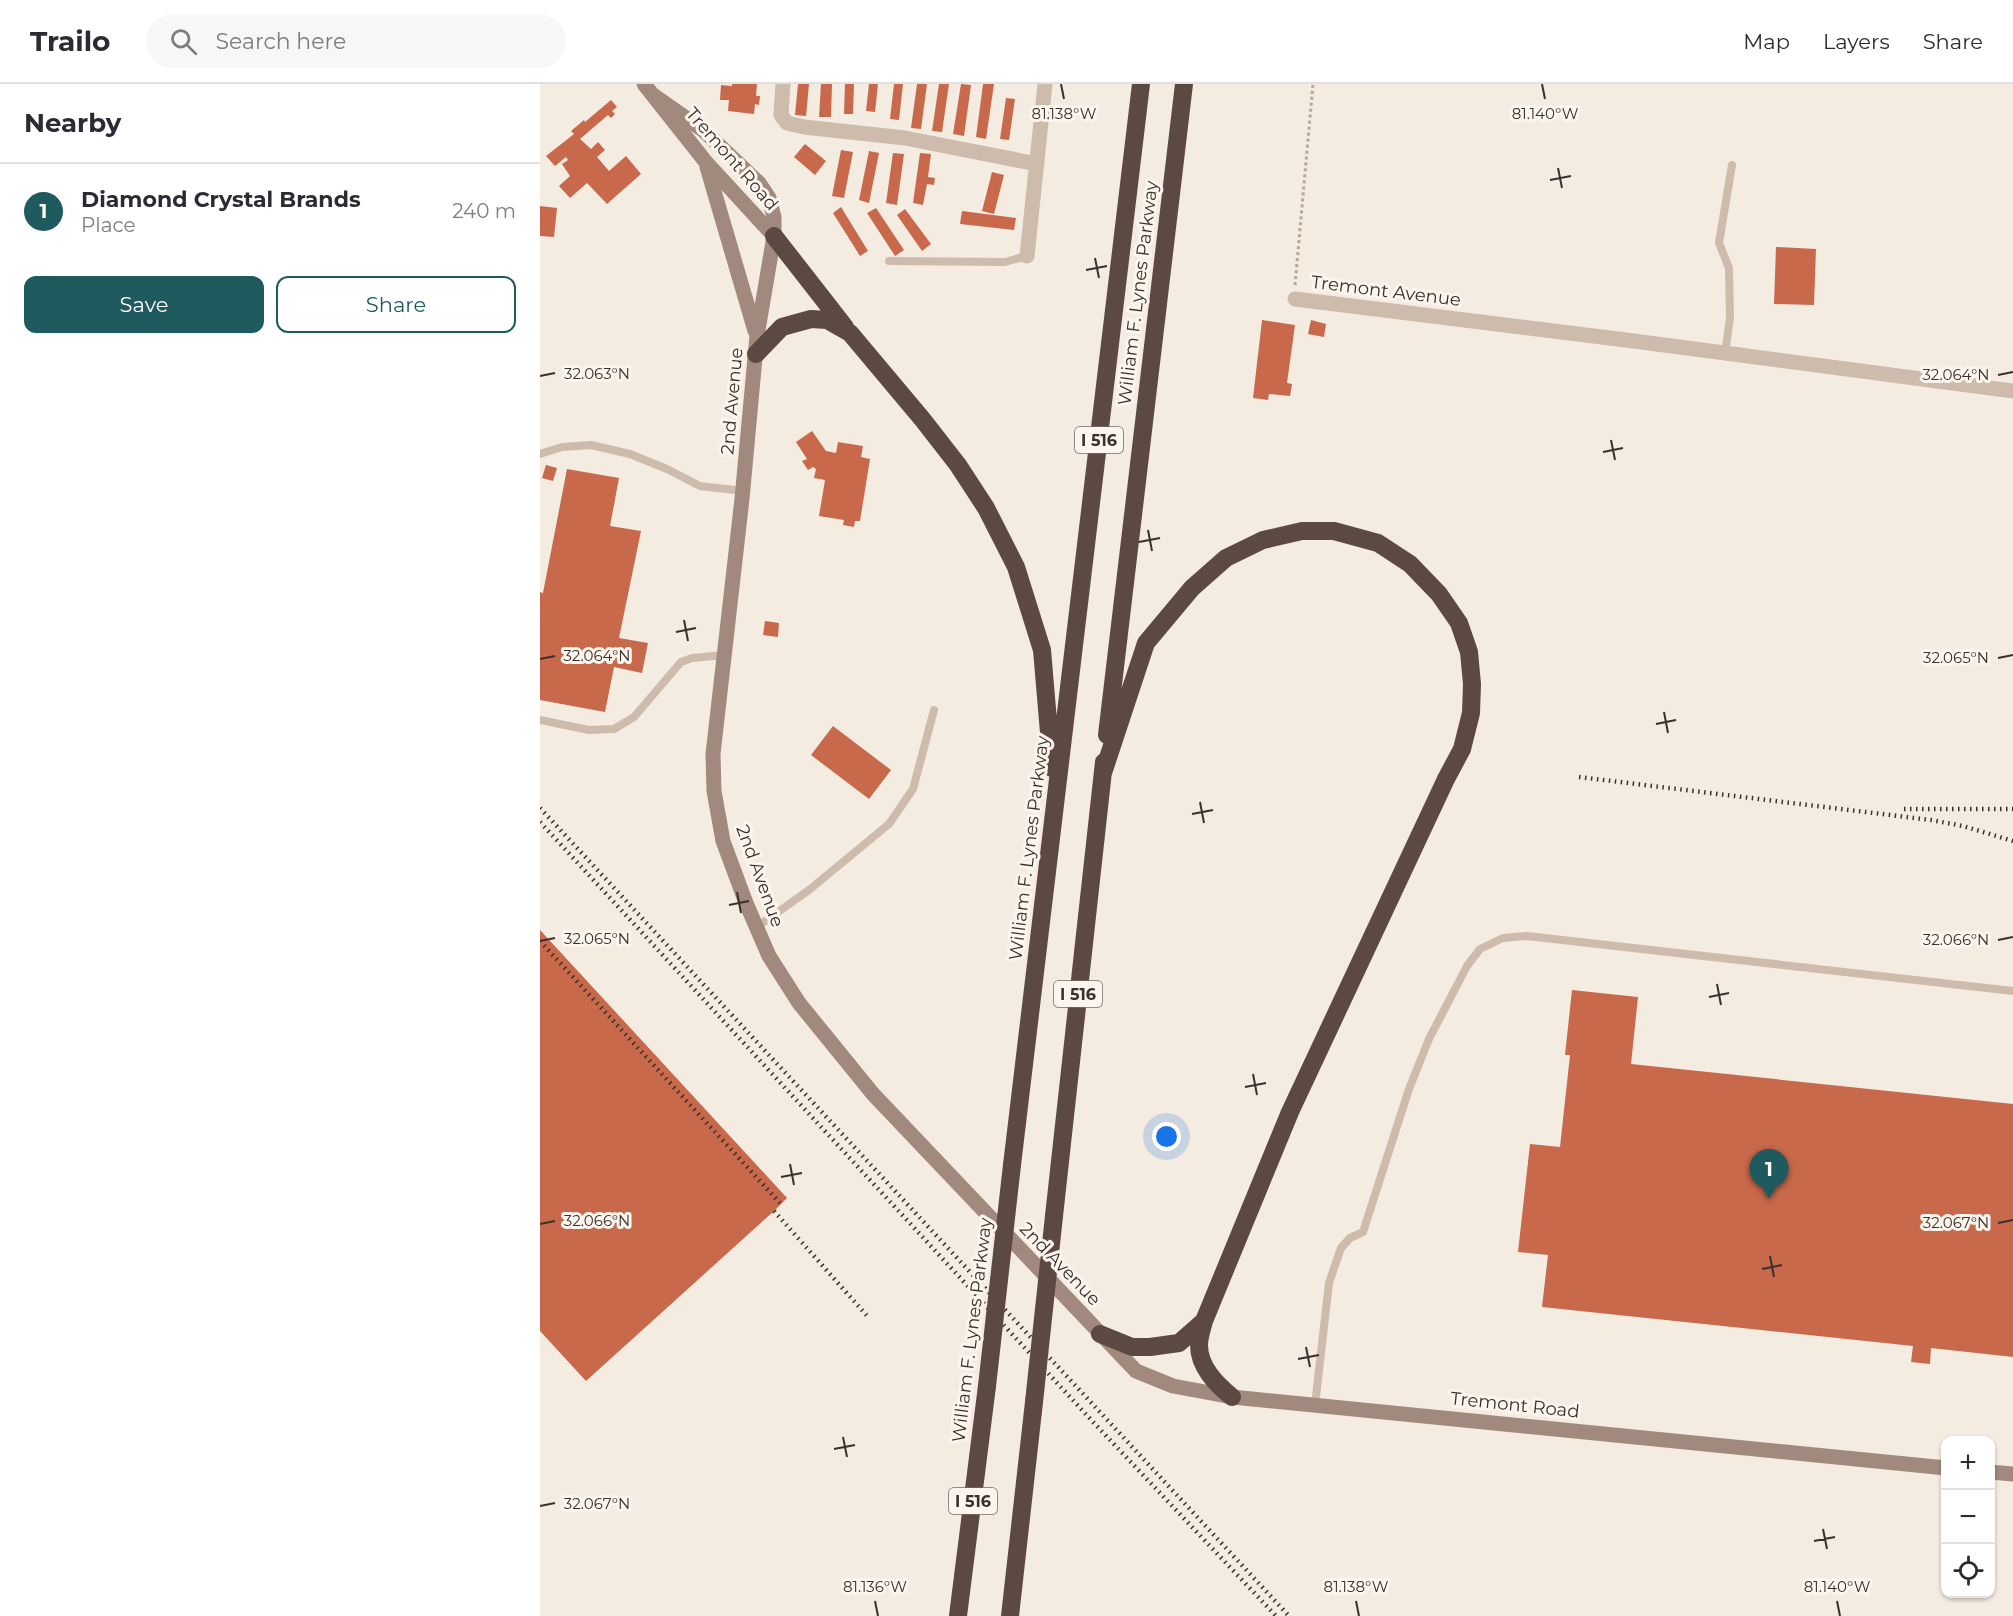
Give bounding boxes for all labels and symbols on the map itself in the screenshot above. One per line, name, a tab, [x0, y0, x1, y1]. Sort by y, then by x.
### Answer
street label: Tremont Road	[681, 103, 783, 215]
text: 81.138°W	[1032, 104, 1097, 123]
text: 81.140°W	[1512, 104, 1579, 123]
street label: William F. Lynes Parkway	[1113, 179, 1163, 407]
street label: Tremont Avenue	[1310, 271, 1462, 311]
street label: 2nd Avenue	[716, 347, 748, 455]
text: 32.063°N	[564, 364, 630, 383]
text: 32.064°N	[1922, 365, 1990, 384]
road number: I 516	[1075, 427, 1123, 453]
text: 32.064°N	[563, 646, 631, 665]
text: 32.065°N	[1923, 648, 1989, 667]
street label: William F. Lynes Parkway	[1004, 734, 1054, 962]
street label: 2nd Avenue	[731, 822, 789, 930]
text: 32.065°N	[564, 929, 630, 948]
text: 32.066°N	[1923, 930, 1989, 949]
road number: I 516	[1054, 981, 1102, 1007]
your location	[1152, 1122, 1181, 1151]
pin: 1	[1750, 1150, 1788, 1199]
text: 32.066°N	[564, 1211, 630, 1230]
text: 32.067°N	[1923, 1213, 1989, 1232]
street label: William F. Lynes Parkway	[947, 1216, 997, 1444]
street label: 2nd Avenue	[1015, 1218, 1105, 1310]
street label: Tremont Road	[1449, 1387, 1581, 1423]
road number: I 516	[949, 1488, 997, 1514]
text: 32.067°N	[564, 1494, 630, 1513]
text: 81.136°W	[843, 1577, 907, 1596]
text: 81.138°W	[1324, 1577, 1389, 1596]
text: 81.140°W	[1804, 1577, 1871, 1596]

